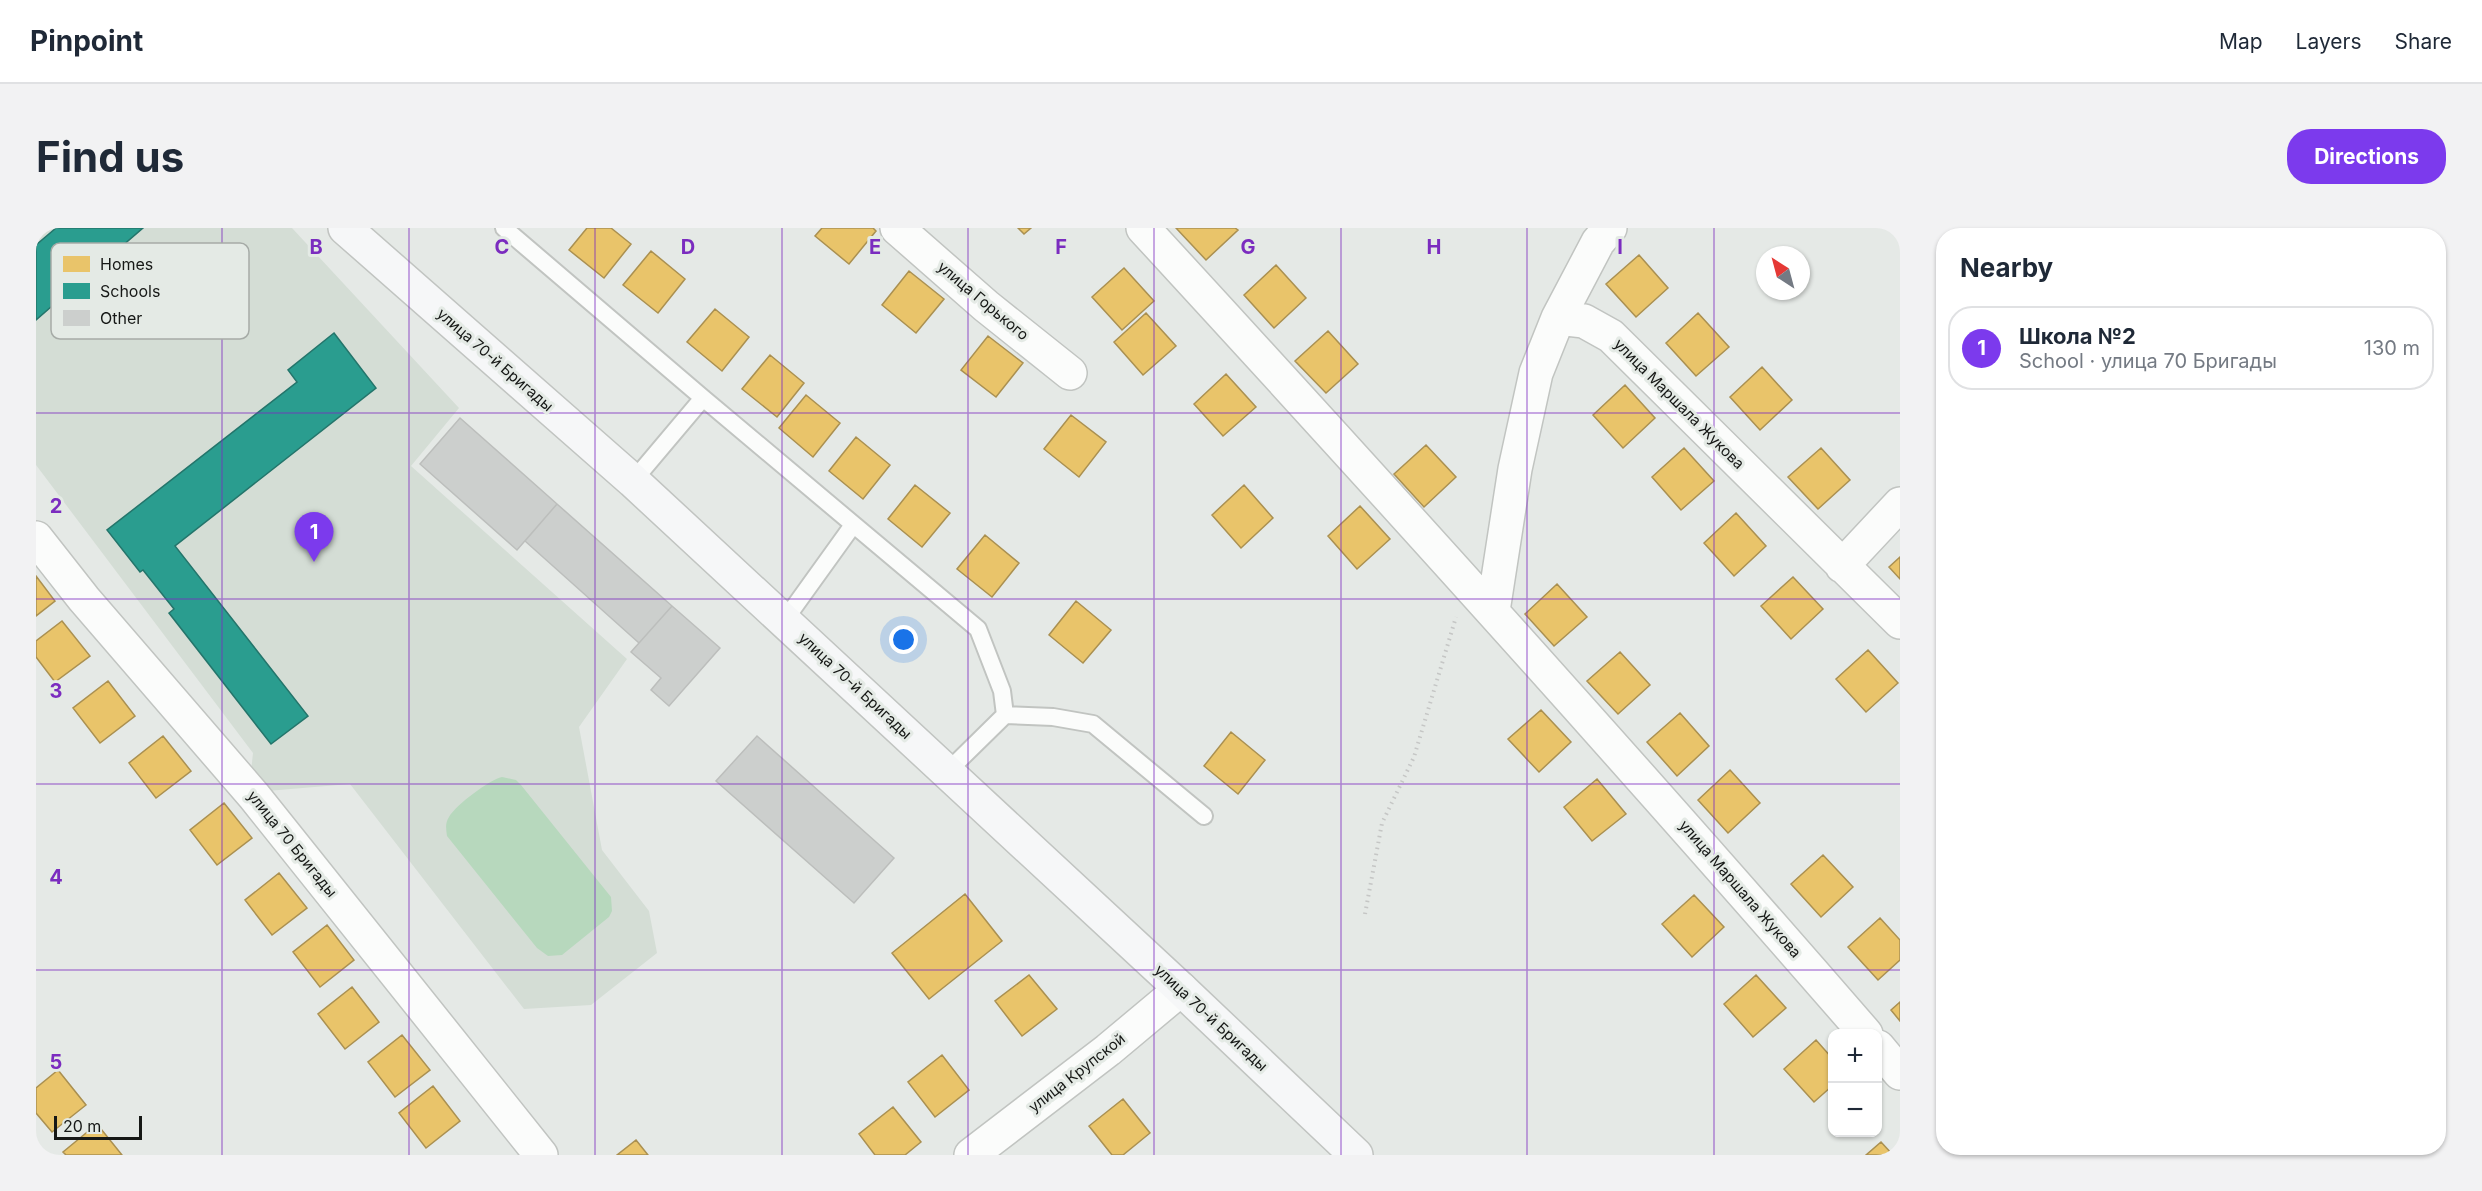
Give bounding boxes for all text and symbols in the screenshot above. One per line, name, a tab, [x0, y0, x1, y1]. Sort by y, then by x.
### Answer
text: Pinpoint	[30, 24, 143, 58]
text: Map	[2219, 29, 2263, 54]
text: Layers	[2296, 29, 2362, 54]
text: Share	[2395, 29, 2452, 54]
button: Directions	[2287, 129, 2446, 184]
text: Find us	[36, 131, 184, 182]
text: B	[309, 235, 323, 259]
text: C	[495, 235, 509, 259]
text: D	[681, 235, 695, 259]
text: E	[869, 235, 881, 259]
text: F	[1055, 235, 1067, 259]
text: G	[1240, 235, 1256, 259]
text: H	[1427, 235, 1441, 259]
text: I	[1617, 235, 1623, 259]
legend	[51, 243, 249, 339]
north arrow	[1756, 246, 1810, 300]
text: Nearby	[1960, 252, 2053, 283]
text: Homes	[100, 254, 153, 274]
street label: улица Горького	[934, 257, 1033, 344]
text: Schools	[100, 281, 160, 301]
street label: улица 70-й Бригады	[433, 304, 557, 415]
text: Other	[100, 308, 142, 328]
text: Школа №2	[2019, 323, 2136, 349]
street label: улица Маршала Жукова	[1610, 335, 1748, 473]
text: 1	[1977, 336, 1986, 360]
text: 130 m	[2364, 336, 2420, 360]
text: School · улица 70 Бригады	[2019, 349, 2277, 373]
text: 2	[50, 494, 62, 518]
pin: 1	[294, 512, 334, 562]
your location	[889, 625, 918, 654]
street label: улица 70-й Бригады	[795, 628, 916, 743]
text: 3	[50, 679, 62, 703]
street label: улица 70 Бригады	[243, 786, 341, 901]
street label: улица Маршала Жукова	[1675, 816, 1805, 962]
text: 4	[49, 865, 63, 889]
street label: улица 70-й Бригады	[1151, 960, 1272, 1075]
street label: улица Крупской	[1025, 1029, 1129, 1116]
map controls	[1828, 1029, 1882, 1137]
button: +	[1828, 1029, 1882, 1083]
text: 5	[50, 1050, 62, 1074]
button: −	[1828, 1083, 1882, 1137]
scale bar	[54, 1113, 142, 1140]
text: 20 m	[63, 1116, 101, 1136]

